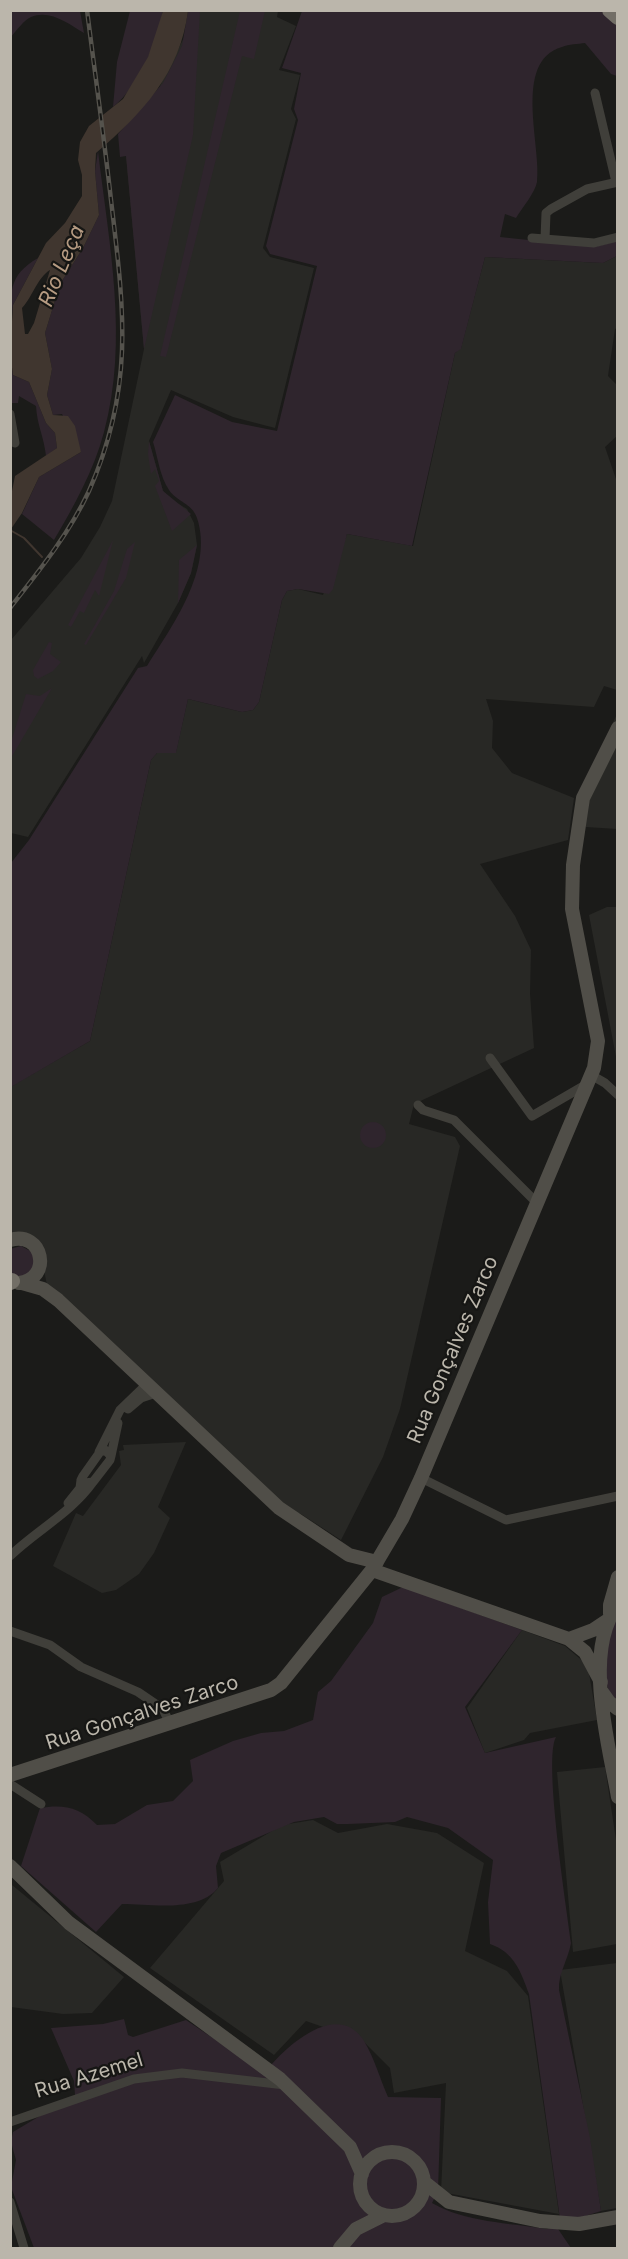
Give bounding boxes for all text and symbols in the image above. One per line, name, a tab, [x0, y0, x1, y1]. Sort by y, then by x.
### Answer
water label: Rio Leça	[34, 222, 90, 310]
street label: Rua Gonçalves Zarco	[403, 1253, 503, 1447]
street label: Rua Gonçalves Zarco	[43, 1671, 241, 1755]
street label: Rua Azemel	[32, 2048, 146, 2104]

